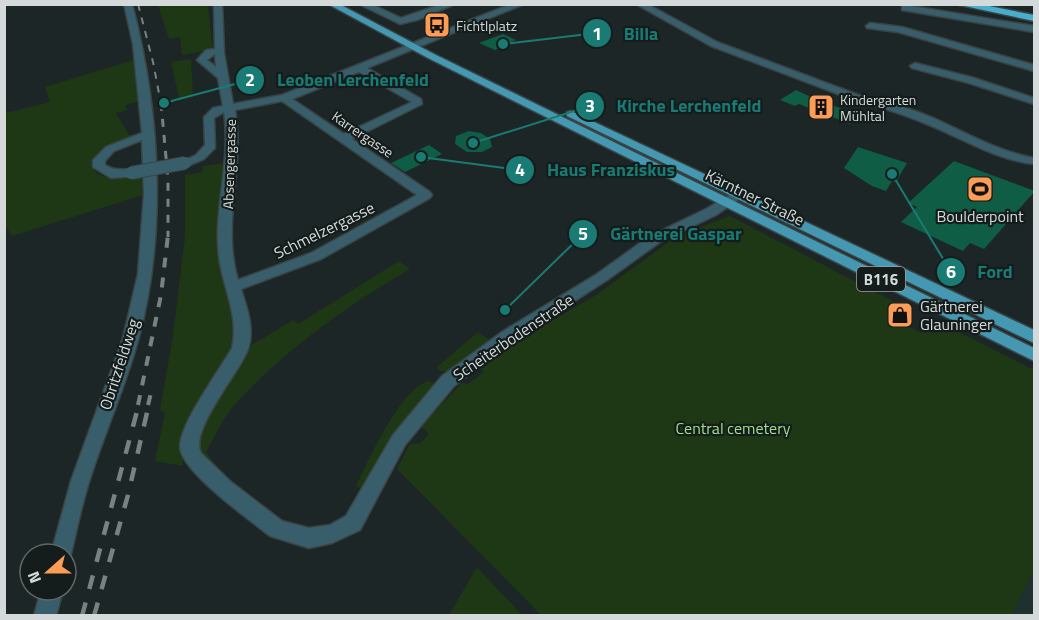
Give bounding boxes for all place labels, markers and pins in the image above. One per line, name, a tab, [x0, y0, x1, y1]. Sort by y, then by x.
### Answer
bus stop icon: Fichtlplatz	[422, 10, 452, 40]
place label: Fichtlplatz	[456, 15, 517, 36]
callout: Billa	[582, 15, 670, 51]
callout: Leoben Lerchenfeld	[235, 62, 440, 98]
callout: Kirche Lerchenfeld	[575, 88, 774, 124]
place label: Kindergarten Mühltal	[840, 89, 916, 126]
building icon: Kindergarten Mühltal	[806, 92, 836, 122]
callout: Haus Franziskus	[505, 152, 687, 188]
sports icon: Boulderpoint	[965, 174, 995, 204]
place label: Boulderpoint	[936, 204, 1024, 228]
callout: Gärtnerei Gaspar	[568, 216, 754, 252]
callout: Ford	[936, 254, 1025, 290]
place label: Gärtnerei Glauninger	[920, 294, 993, 336]
shop icon: Gärtnerei Glauninger	[885, 300, 915, 330]

